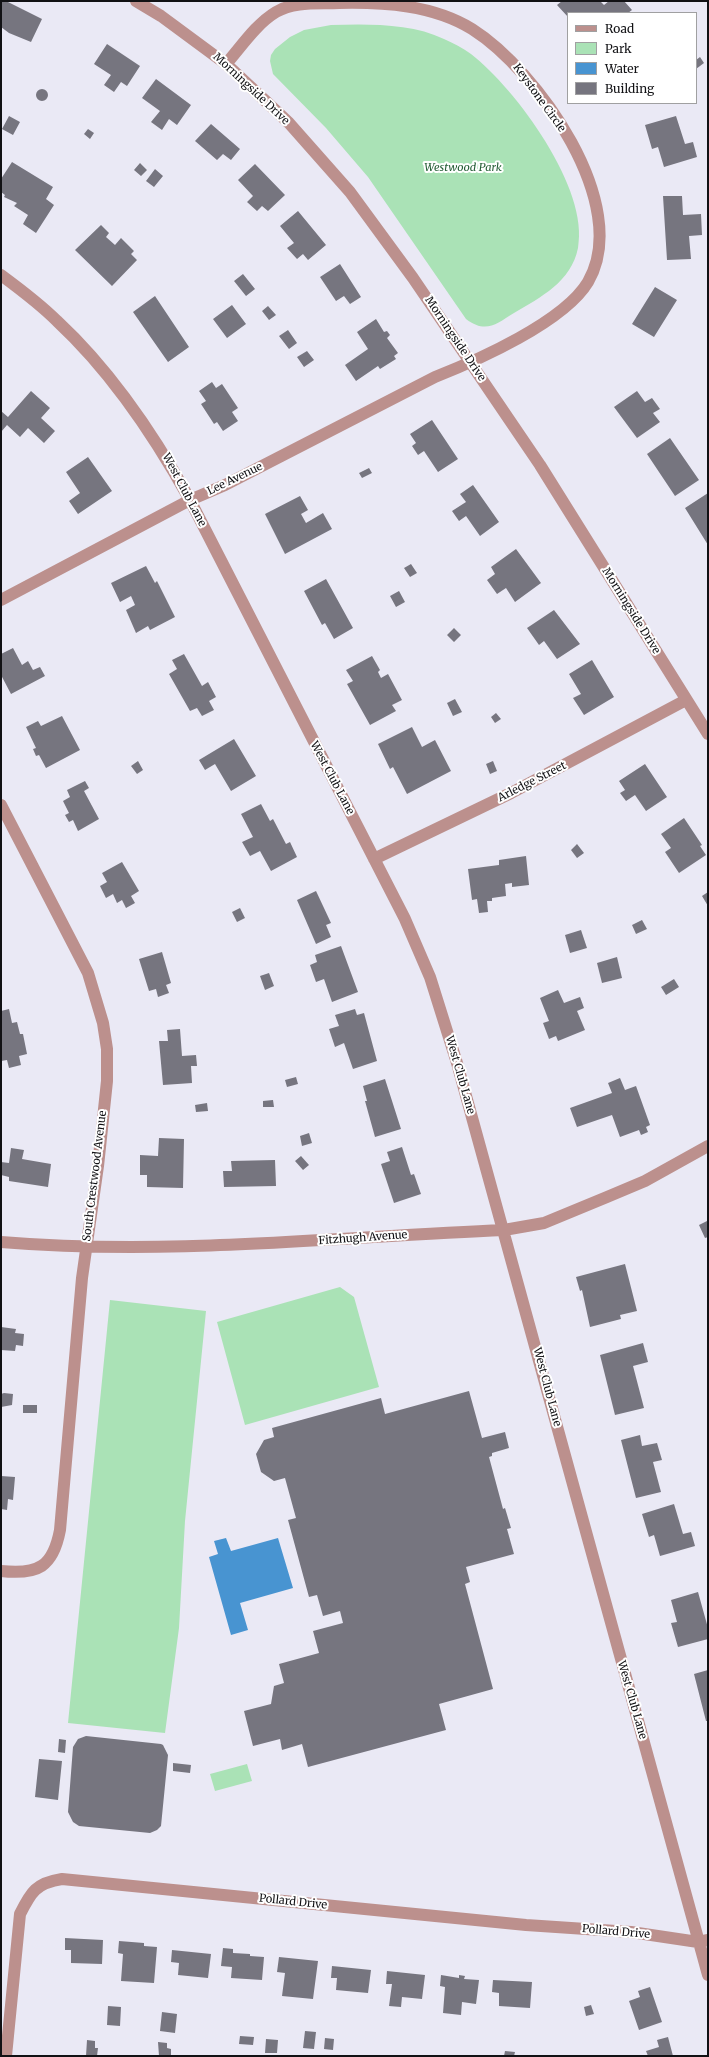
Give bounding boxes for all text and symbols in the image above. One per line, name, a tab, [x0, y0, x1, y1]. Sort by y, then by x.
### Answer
legend	[567, 12, 697, 104]
text: Road	[605, 21, 634, 36]
text: Park	[605, 41, 632, 56]
street label: Morningside Drive	[210, 50, 292, 128]
street label: Keystone Circle	[510, 61, 568, 135]
text: Water	[605, 61, 639, 76]
text: Building	[605, 81, 654, 96]
park label: Westwood Park	[424, 161, 502, 175]
street label: Morningside Drive	[422, 294, 488, 384]
street label: West Club Lane	[159, 451, 209, 529]
street label: Lee Avenue	[205, 460, 265, 498]
street label: Morningside Drive	[599, 565, 663, 657]
street label: West Club Lane	[307, 739, 357, 817]
street label: Arledge Street	[496, 759, 568, 805]
street label: West Club Lane	[442, 1034, 478, 1116]
street label: South Crestwood Avenue	[80, 1110, 110, 1242]
street label: Fitzhugh Avenue	[318, 1228, 408, 1248]
street label: West Club Lane	[530, 1346, 564, 1428]
street label: West Club Lane	[614, 1659, 650, 1741]
street label: Pollard Drive	[258, 1892, 328, 1912]
street label: Pollard Drive	[581, 1922, 651, 1942]

